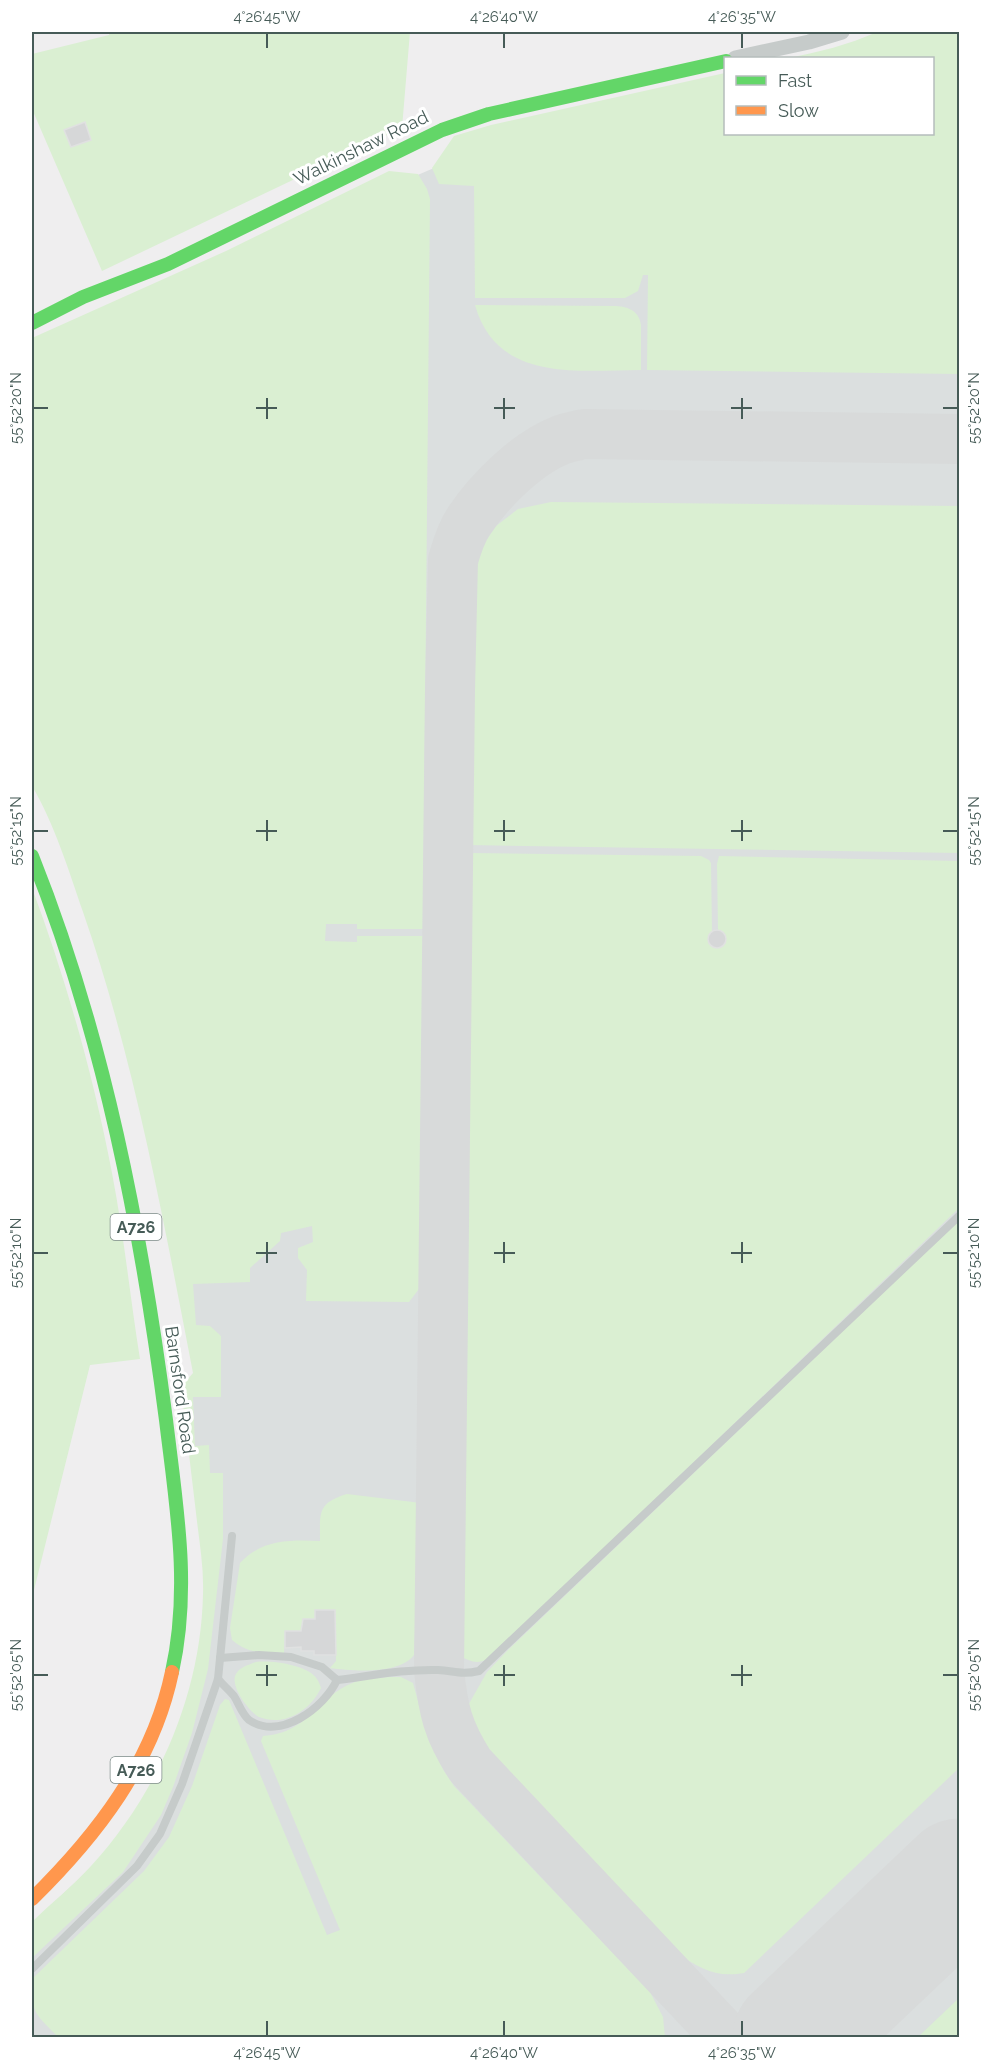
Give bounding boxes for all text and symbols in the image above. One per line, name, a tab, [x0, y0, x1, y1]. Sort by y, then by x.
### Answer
text: 4°26'45"W	[233, 8, 301, 26]
text: 4°26'40"W	[470, 8, 538, 26]
text: 4°26'35"W	[708, 8, 776, 26]
legend	[724, 57, 934, 135]
text: Fast	[778, 70, 812, 91]
text: Slow	[778, 100, 819, 121]
street label: Walkinshaw Road	[290, 106, 432, 189]
text: 55°52'20"N	[7, 372, 25, 444]
text: 55°52'20"N	[965, 372, 983, 444]
text: 55°52'15"N	[7, 796, 25, 866]
text: 55°52'15"N	[965, 796, 983, 866]
road number: A726	[110, 1214, 162, 1240]
text: 55°52'10"N	[7, 1218, 25, 1288]
text: 55°52'10"N	[965, 1218, 983, 1288]
street label: Barnsford Road	[161, 1325, 200, 1455]
text: 55°52'05"N	[7, 1639, 25, 1711]
text: 55°52'05"N	[965, 1639, 983, 1711]
road number: A726	[110, 1757, 162, 1783]
text: 4°26'45"W	[233, 2044, 301, 2062]
text: 4°26'40"W	[470, 2044, 538, 2062]
text: 4°26'35"W	[708, 2044, 776, 2062]

